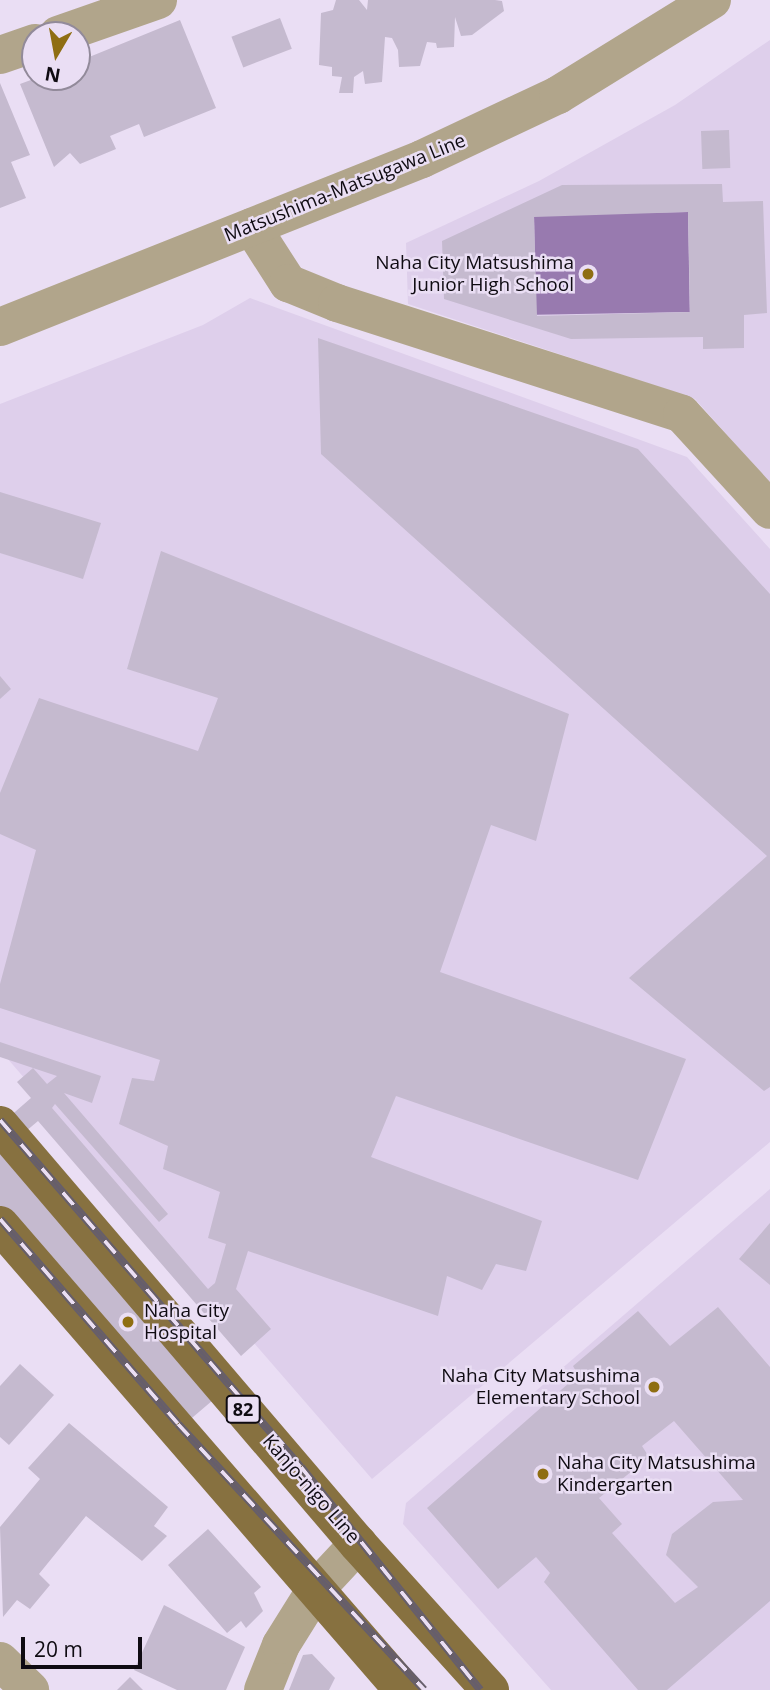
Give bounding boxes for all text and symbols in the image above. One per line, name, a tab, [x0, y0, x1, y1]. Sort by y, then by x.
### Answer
north arrow	[21, 21, 91, 91]
text: N	[43, 61, 63, 89]
street label: Matsushima-Matsugawa Line	[221, 129, 469, 247]
place label: Naha City Matsushima Junior High School	[375, 252, 574, 296]
marker: Naha City Matsushima Junior High School	[580, 266, 596, 282]
place label: Naha City Hospital	[144, 1300, 229, 1344]
marker: Naha City Hospital	[118, 1312, 138, 1332]
place label: Naha City Matsushima Elementary School	[441, 1365, 640, 1409]
marker: Naha City Matsushima Elementary School	[646, 1379, 662, 1395]
road number: 82	[226, 1394, 260, 1424]
street label: Kanjo-nigo Line	[258, 1430, 364, 1548]
place label: Naha City Matsushima Kindergarten	[557, 1452, 756, 1496]
marker: Naha City Matsushima Kindergarten	[535, 1466, 551, 1482]
scale bar	[24, 1624, 145, 1668]
text: 20 m	[34, 1635, 83, 1663]

